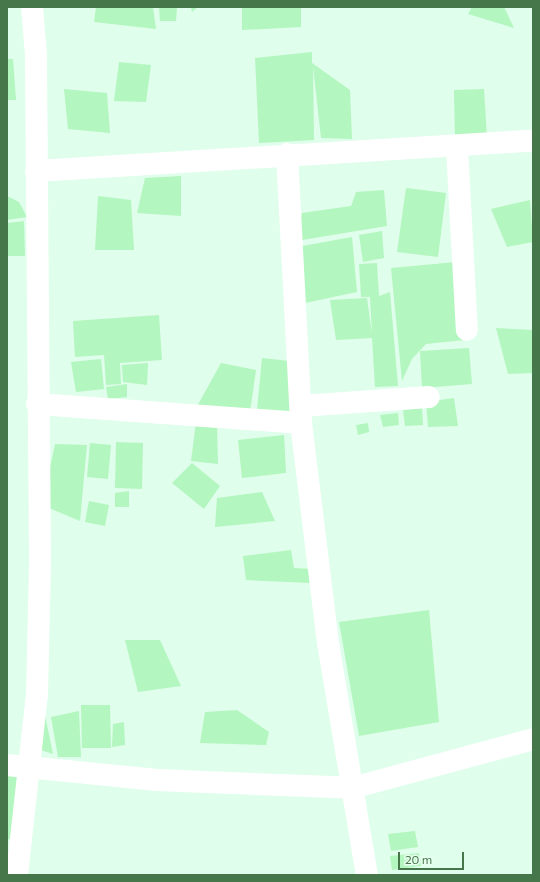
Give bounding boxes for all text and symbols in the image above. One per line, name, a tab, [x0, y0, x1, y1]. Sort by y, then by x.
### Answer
scale bar	[400, 844, 466, 870]
text: 20 m	[405, 852, 432, 866]

